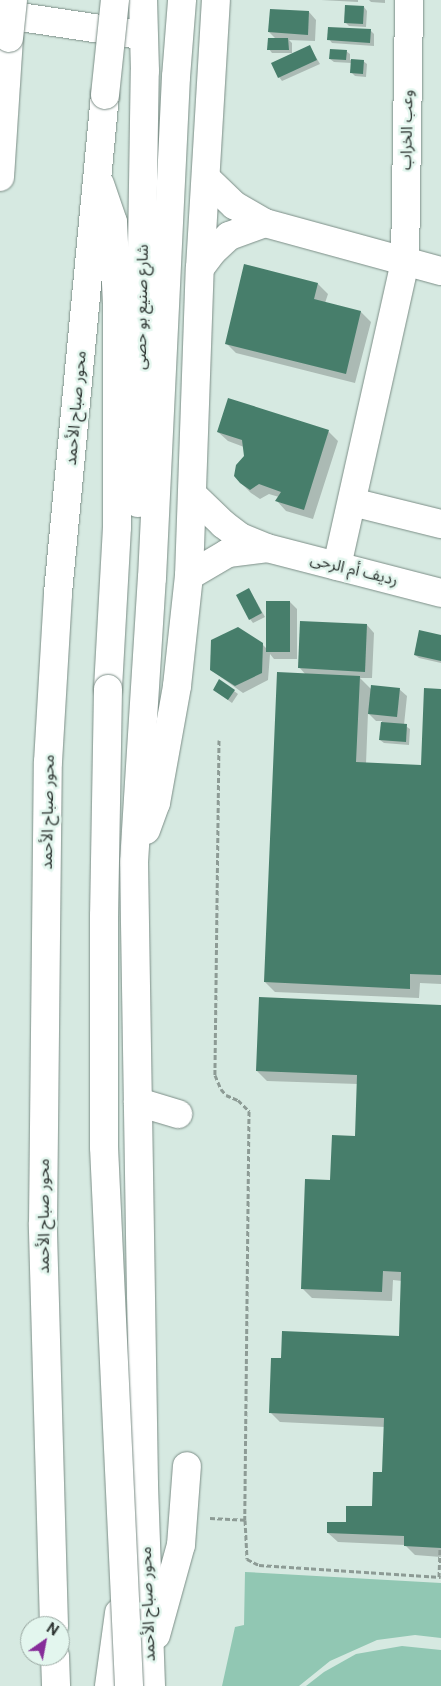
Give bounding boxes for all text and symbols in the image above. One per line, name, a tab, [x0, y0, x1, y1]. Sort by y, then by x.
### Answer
street label: وعب الخراب	[397, 90, 417, 170]
street label: شارع صنيع بو حصى	[131, 244, 153, 370]
street label: محور صباح الأحمد	[61, 350, 91, 466]
street label: رديف أم الرحى	[308, 550, 400, 590]
street label: محور صباح الأحمد	[37, 754, 59, 870]
street label: محور صباح الأحمد	[34, 1159, 54, 1273]
street label: محور صباح الأحمد	[136, 1546, 160, 1662]
north arrow	[20, 1616, 70, 1666]
text: N	[44, 1620, 62, 1639]

